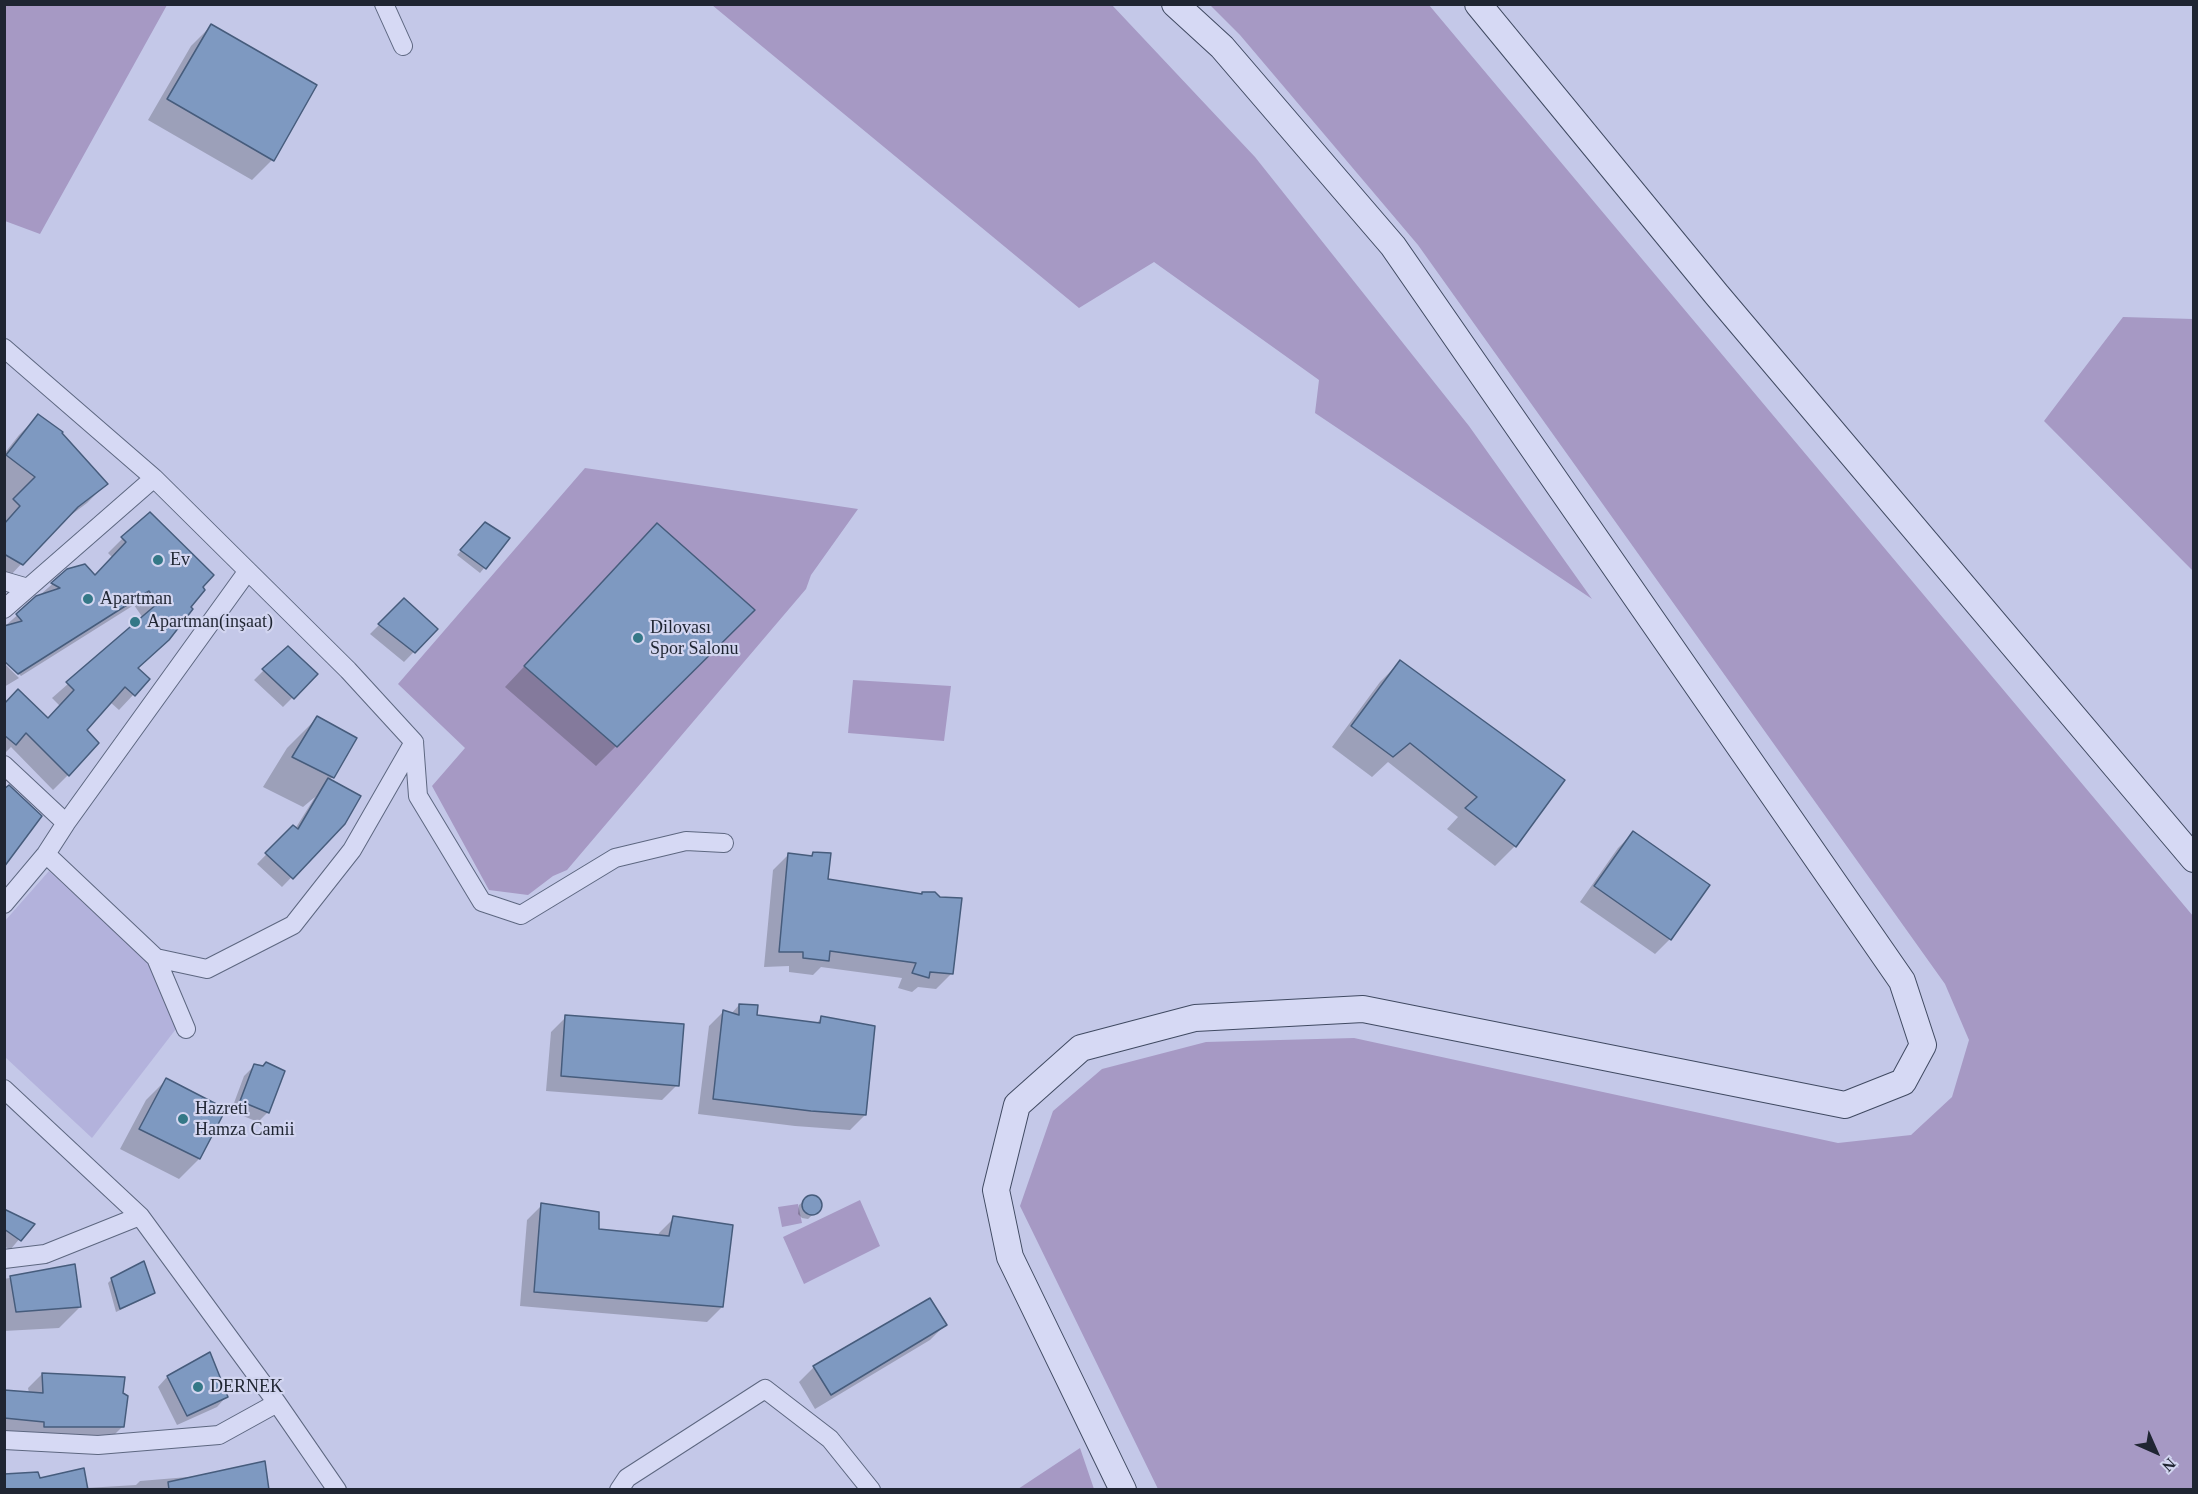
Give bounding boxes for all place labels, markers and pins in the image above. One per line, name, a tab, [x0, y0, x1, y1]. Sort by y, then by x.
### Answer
place label: Ev	[170, 549, 190, 571]
marker: Ev	[151, 553, 165, 567]
place label: Apartman	[100, 588, 172, 610]
marker: Apartman	[81, 592, 95, 606]
place label: Apartman(inşaat)	[147, 611, 273, 633]
marker: Apartman(inşaat)	[128, 615, 142, 629]
place label: Dilovası Spor Salonu	[650, 617, 739, 660]
marker: Dilovası Spor Salonu	[631, 631, 645, 645]
place label: Hazreti Hamza Camii	[195, 1098, 294, 1140]
marker: Hazreti Hamza Camii	[176, 1112, 190, 1126]
place label: DERNEK	[210, 1376, 283, 1398]
marker: DERNEK	[191, 1380, 205, 1394]

